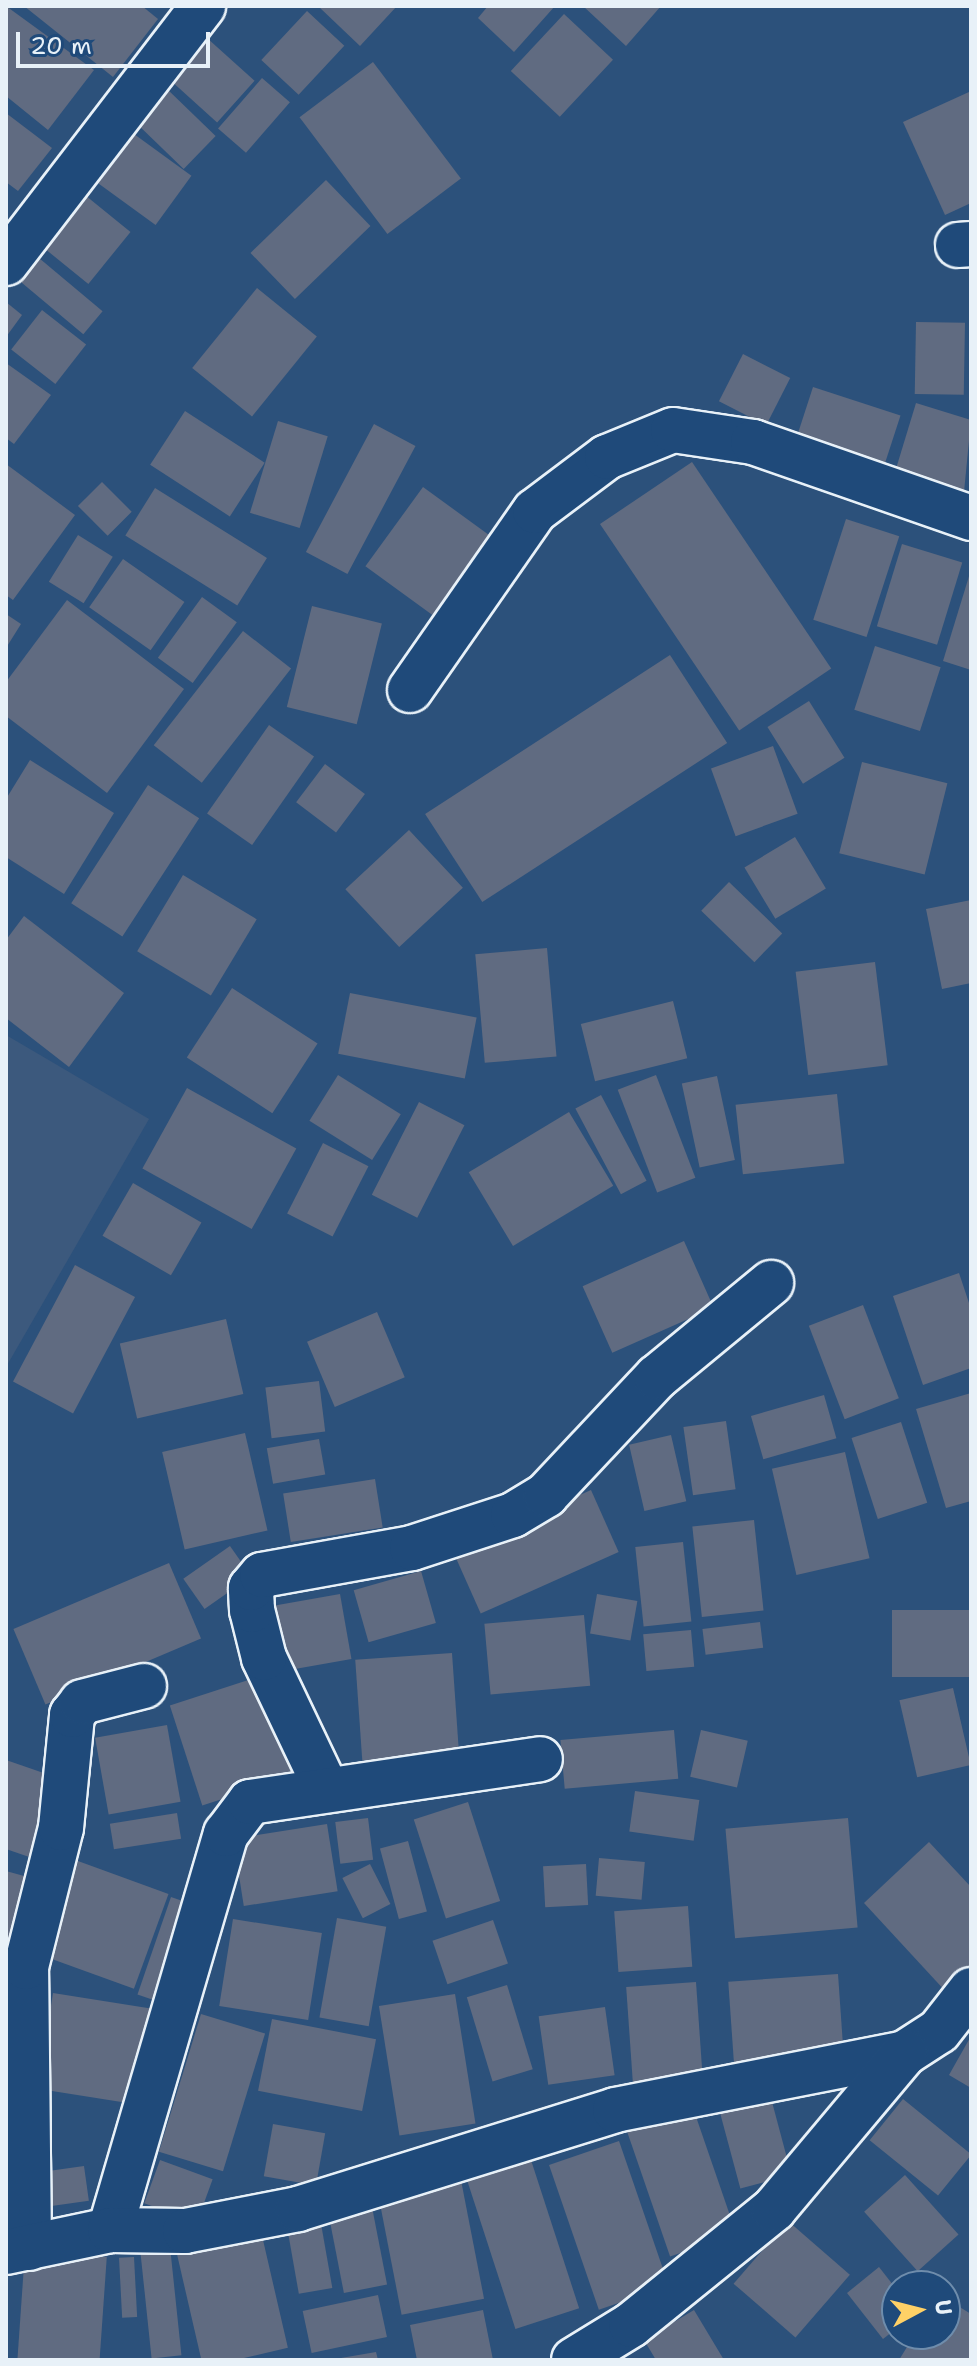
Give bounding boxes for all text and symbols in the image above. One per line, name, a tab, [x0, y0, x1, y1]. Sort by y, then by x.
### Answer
scale bar	[20, 16, 214, 66]
text: 20 m	[30, 30, 92, 62]
north arrow	[881, 2270, 961, 2350]
text: U	[928, 2298, 959, 2317]

